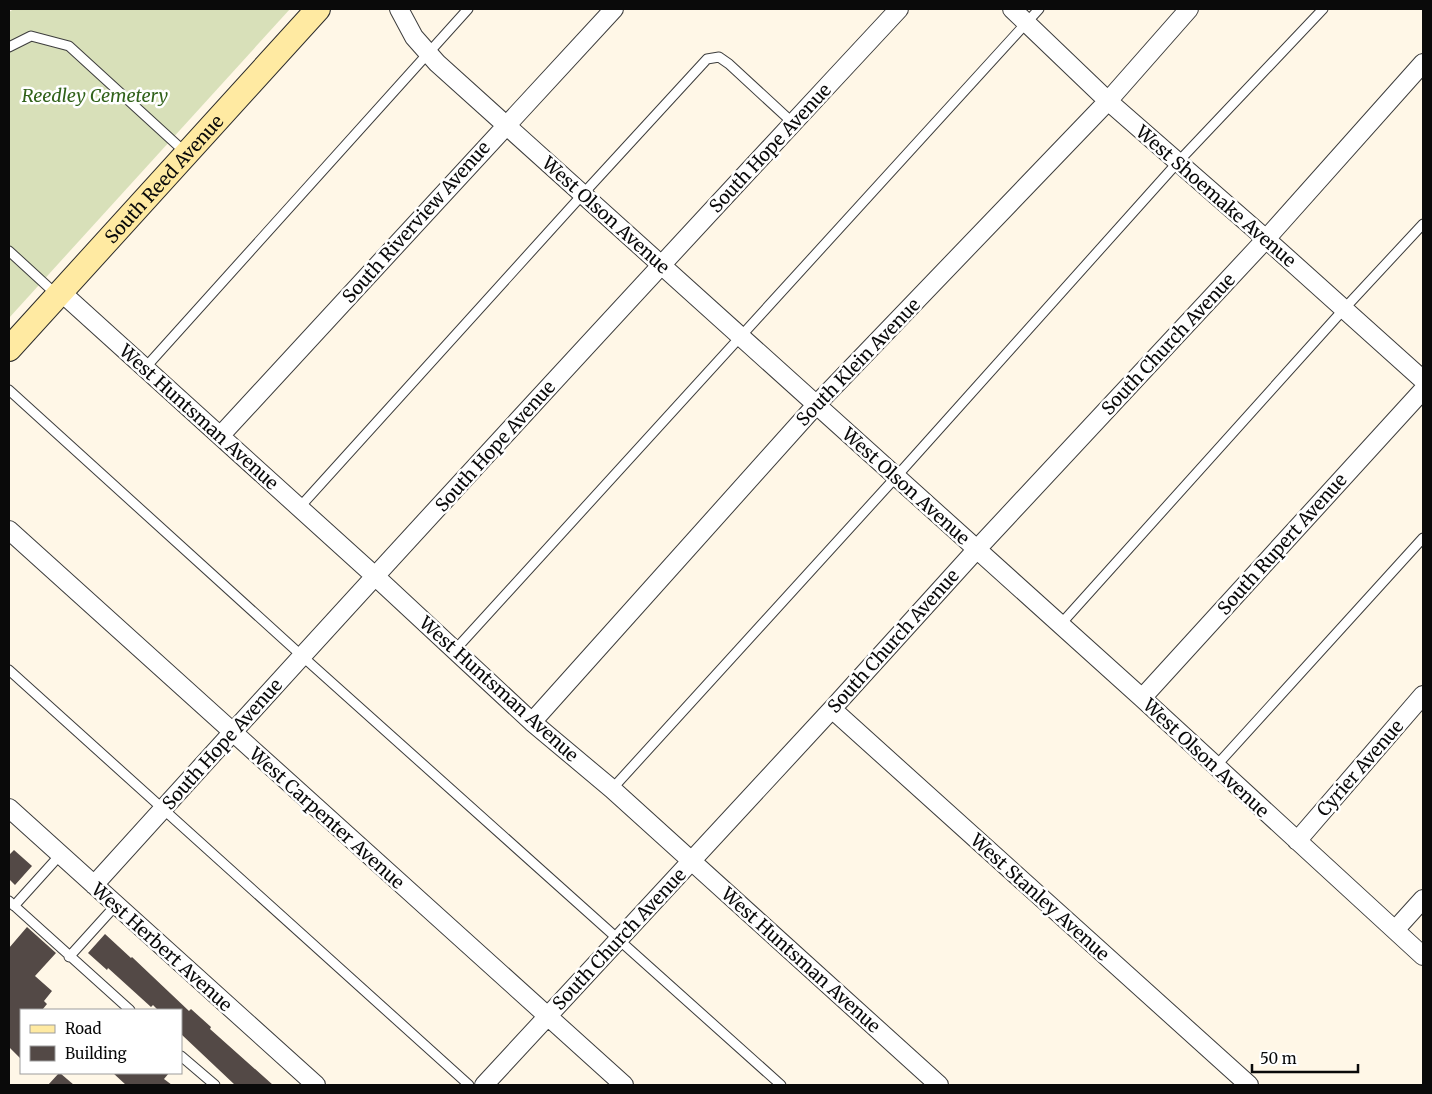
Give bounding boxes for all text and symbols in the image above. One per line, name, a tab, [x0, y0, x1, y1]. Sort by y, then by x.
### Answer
street label: South Hope Avenue	[704, 78, 836, 218]
park label: Reedley Cemetery	[22, 84, 168, 107]
street label: South Reed Avenue	[99, 110, 228, 248]
street label: West Shoemake Avenue	[1130, 119, 1301, 272]
street label: South Riverview Avenue	[337, 136, 495, 308]
street label: West Olson Avenue	[537, 151, 675, 278]
street label: South Church Avenue	[1096, 268, 1240, 420]
street label: South Klein Avenue	[791, 293, 925, 431]
street label: West Huntsman Avenue	[114, 339, 283, 495]
street label: South Hope Avenue	[430, 376, 560, 516]
street label: West Olson Avenue	[837, 422, 975, 549]
street label: South Rupert Avenue	[1212, 469, 1352, 619]
street label: South Church Avenue	[822, 564, 964, 718]
street label: West Huntsman Avenue	[414, 611, 583, 767]
street label: South Hope Avenue	[157, 674, 287, 814]
street label: West Olson Avenue	[1137, 693, 1274, 822]
street label: Cyrier Avenue	[1312, 715, 1408, 821]
street label: West Carpenter Avenue	[244, 742, 409, 894]
street label: West Stanley Avenue	[965, 828, 1114, 965]
street label: South Church Avenue	[547, 863, 691, 1015]
street label: West Herbert Avenue	[86, 877, 237, 1016]
street label: West Huntsman Avenue	[716, 882, 885, 1038]
legend	[20, 1009, 182, 1074]
text: Road	[65, 1019, 101, 1038]
scale bar	[1252, 1042, 1358, 1074]
text: Building	[65, 1044, 127, 1063]
text: 50 m	[1260, 1049, 1297, 1068]

